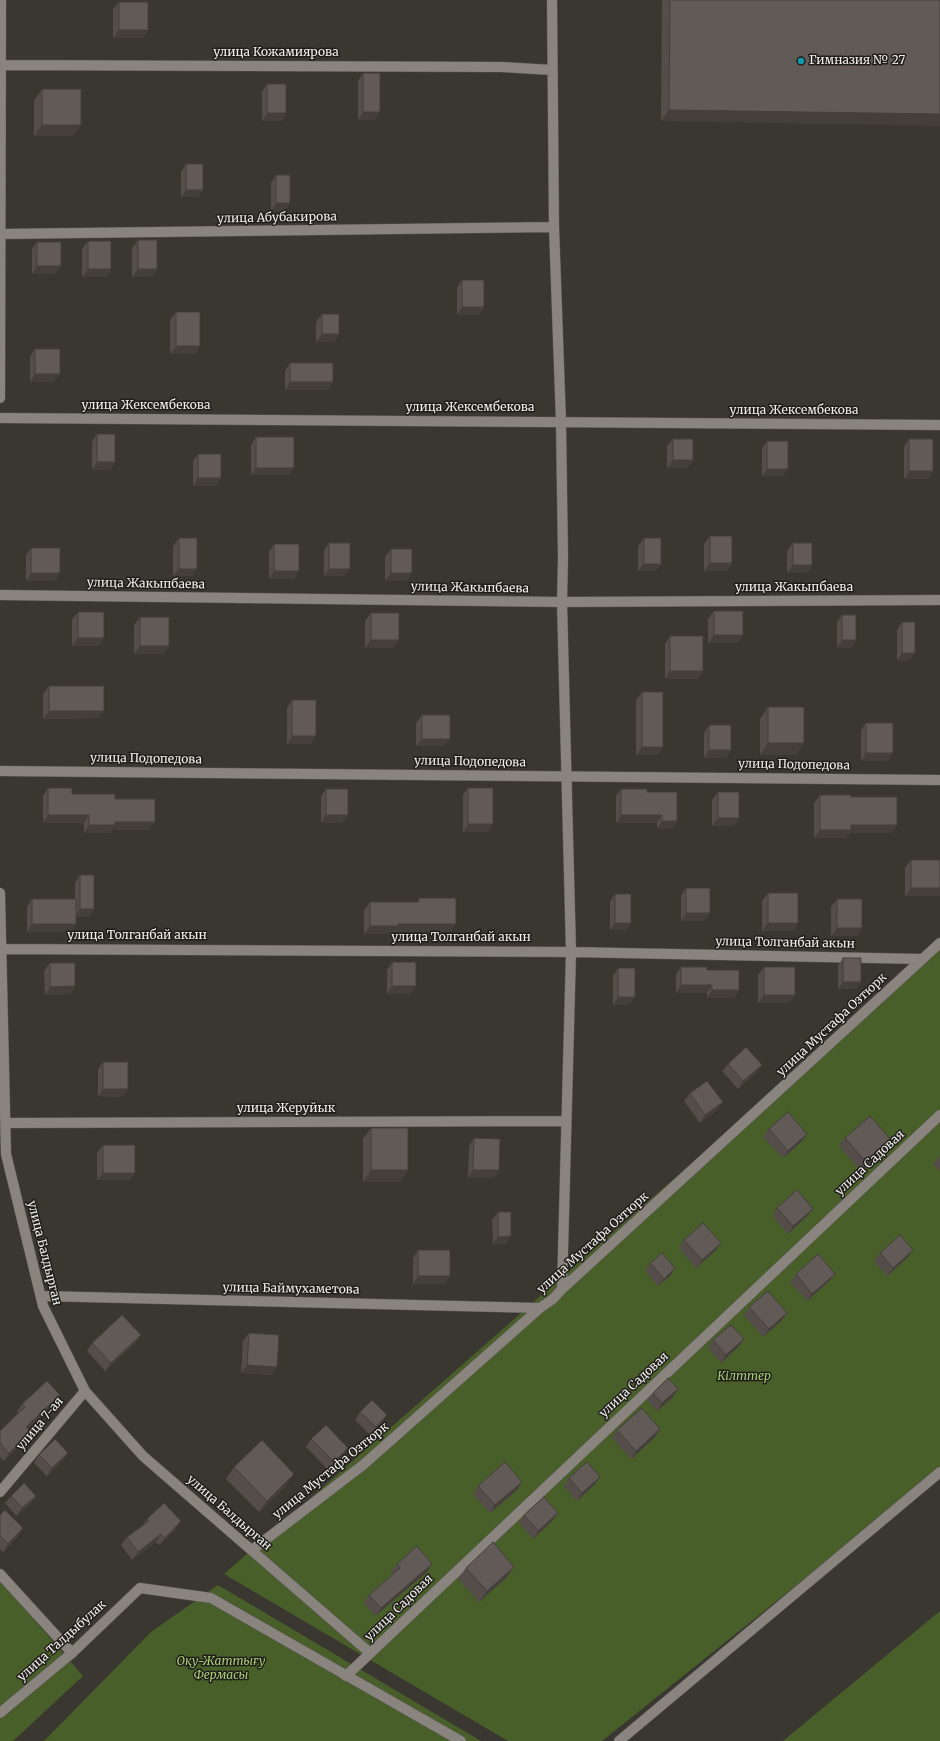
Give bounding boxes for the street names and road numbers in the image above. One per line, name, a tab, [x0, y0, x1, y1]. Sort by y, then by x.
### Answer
street label: улица Кожамиярова	[213, 46, 339, 60]
street label: улица Абубакирова	[217, 210, 337, 226]
street label: улица Жексембекова	[82, 399, 210, 413]
street label: улица Жексембекова	[406, 401, 534, 415]
street label: улица Жексембекова	[730, 404, 858, 418]
street label: улица Жакыпбаева	[87, 576, 205, 592]
street label: улица Жакыпбаева	[411, 580, 529, 596]
street label: улица Жакыпбаева	[735, 581, 853, 595]
street label: улица Подопедова	[90, 751, 202, 767]
street label: улица Подопедова	[414, 754, 526, 770]
street label: улица Подопедова	[738, 757, 850, 773]
street label: улица Толганбай акын	[67, 929, 207, 943]
street label: улица Толганбай акын	[391, 931, 531, 945]
street label: улица Толганбай акын	[715, 935, 855, 951]
street label: улица Мустафа Озтюрк	[774, 970, 890, 1080]
street label: улица Жеруйык	[237, 1102, 335, 1116]
street label: улица Садовая	[832, 1127, 908, 1199]
street label: улица Мустафа Озтюрк	[534, 1189, 652, 1297]
street label: улица Балдырган	[24, 1199, 64, 1307]
street label: улица Баймухаметова	[222, 1281, 360, 1297]
street label: улица Садовая	[596, 1349, 672, 1421]
street label: улица 7-ая	[14, 1394, 66, 1454]
street label: улица Мустафа Озтюрк	[270, 1420, 392, 1522]
street label: улица Балдырган	[184, 1472, 274, 1554]
street label: улица Садовая	[362, 1572, 436, 1644]
street label: улица Талдыбулак	[15, 1597, 109, 1685]

